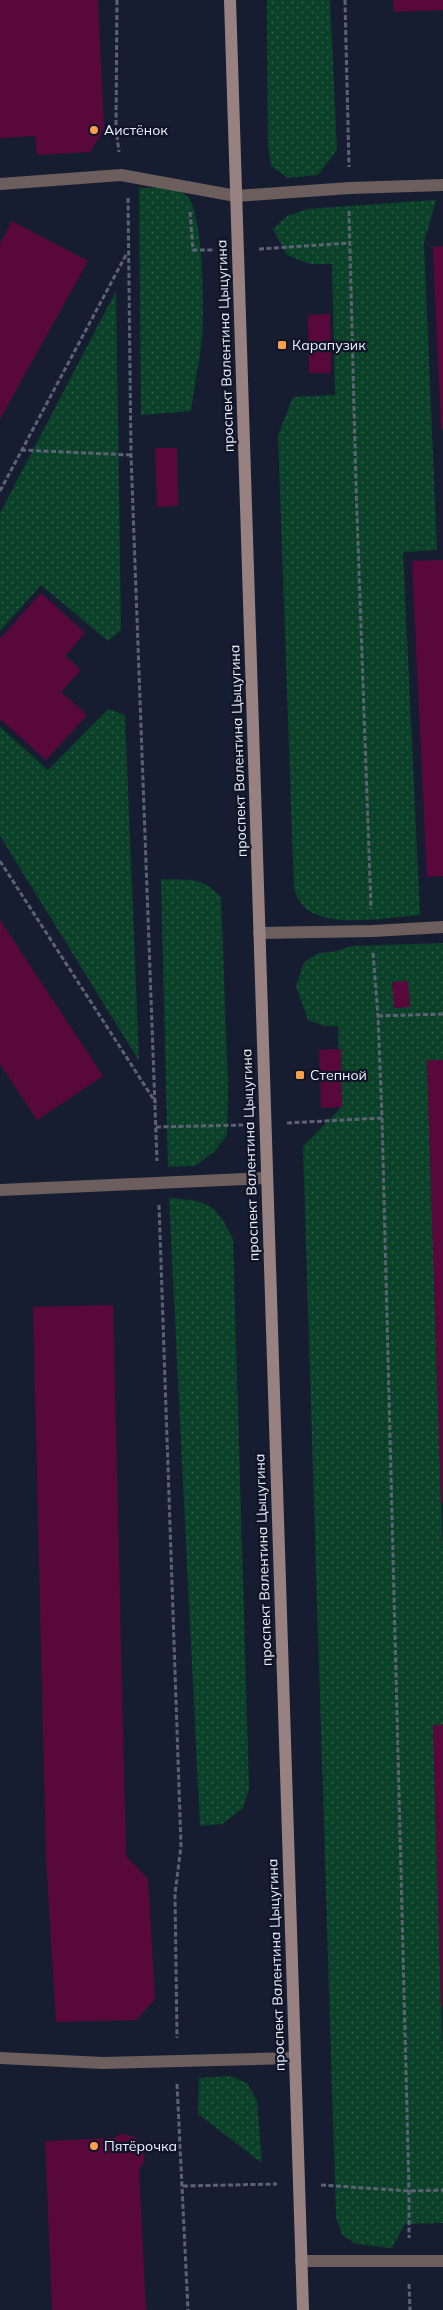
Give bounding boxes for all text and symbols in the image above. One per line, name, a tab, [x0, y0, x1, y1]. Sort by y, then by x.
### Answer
place label: Аистёнок	[104, 121, 168, 139]
marker: Аистёнок	[88, 124, 100, 136]
street label: проспект Валентина Цыцугина	[212, 239, 238, 453]
place label: Карапузик	[292, 336, 366, 354]
marker: Карапузик	[276, 339, 288, 351]
street label: проспект Валентина Цыцугина	[225, 644, 251, 858]
street label: проспект Валентина Цыцугина	[237, 1048, 263, 1262]
place label: Степной	[310, 1066, 367, 1084]
marker: Степной	[294, 1069, 306, 1081]
street label: проспект Валентина Цыцугина	[250, 1453, 276, 1667]
street label: проспект Валентина Цыцугина	[263, 1858, 289, 2072]
place label: Пятёрочка	[104, 2137, 177, 2155]
marker: Пятёрочка	[88, 2140, 100, 2152]

